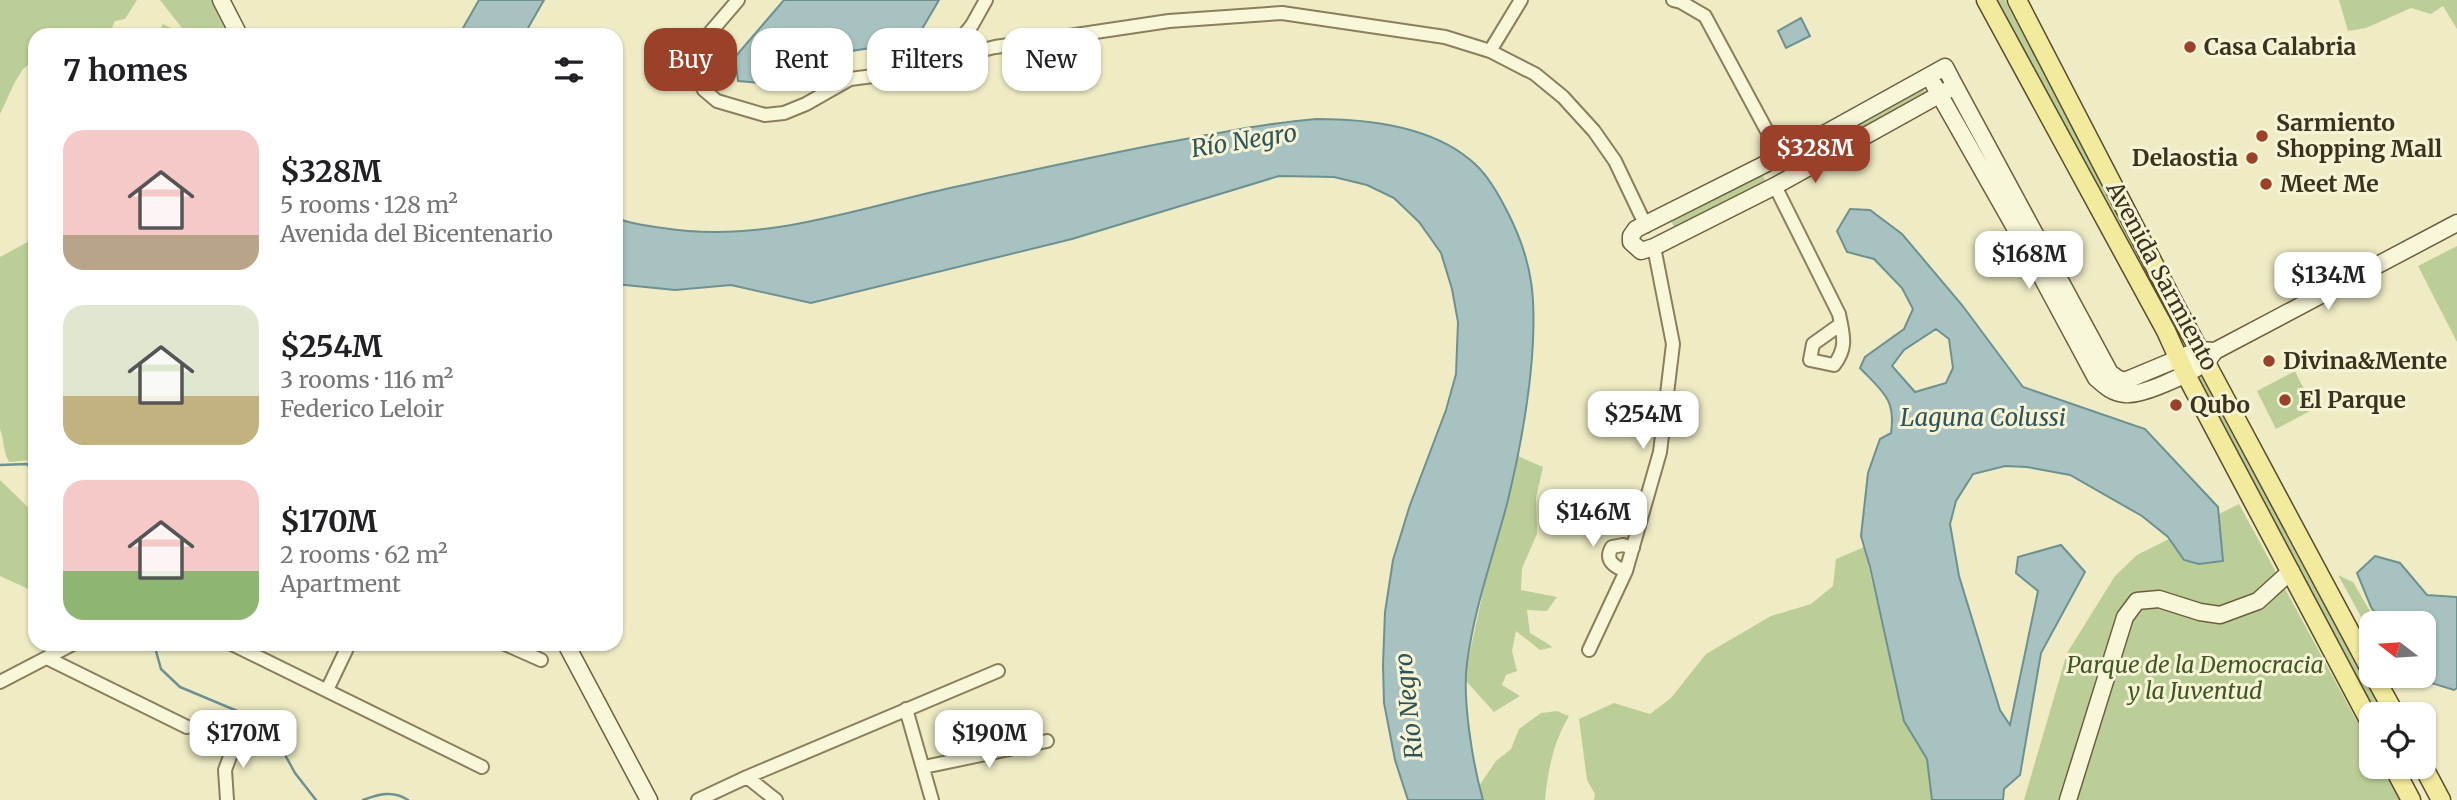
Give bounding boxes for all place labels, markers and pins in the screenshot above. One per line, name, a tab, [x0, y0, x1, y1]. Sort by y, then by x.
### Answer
place label: Casa Calabria	[2204, 32, 2356, 61]
marker: Casa Calabria	[2182, 39, 2198, 55]
place label: Sarmiento Shopping Mall	[2276, 108, 2443, 163]
pin: $328M	[1766, 125, 1864, 185]
marker: Sarmiento Shopping Mall	[2254, 128, 2270, 144]
place label: Delaostia	[2132, 143, 2238, 172]
marker: Delaostia	[2244, 150, 2260, 166]
place label: Meet Me	[2280, 169, 2379, 198]
marker: Meet Me	[2258, 176, 2274, 192]
pin: $168M	[1980, 232, 2078, 291]
pin: $134M	[2279, 252, 2377, 312]
place label: Divina&Mente	[2283, 346, 2447, 375]
marker: Divina&Mente	[2261, 353, 2277, 369]
place label: El Parque	[2299, 385, 2406, 414]
place label: Qubo	[2190, 390, 2250, 419]
pin: $254M	[1594, 392, 1692, 451]
marker: El Parque	[2277, 392, 2293, 408]
marker: Qubo	[2168, 397, 2184, 413]
pin: $146M	[1544, 490, 1642, 549]
pin: $170M	[194, 710, 292, 770]
pin: $190M	[940, 710, 1038, 770]

